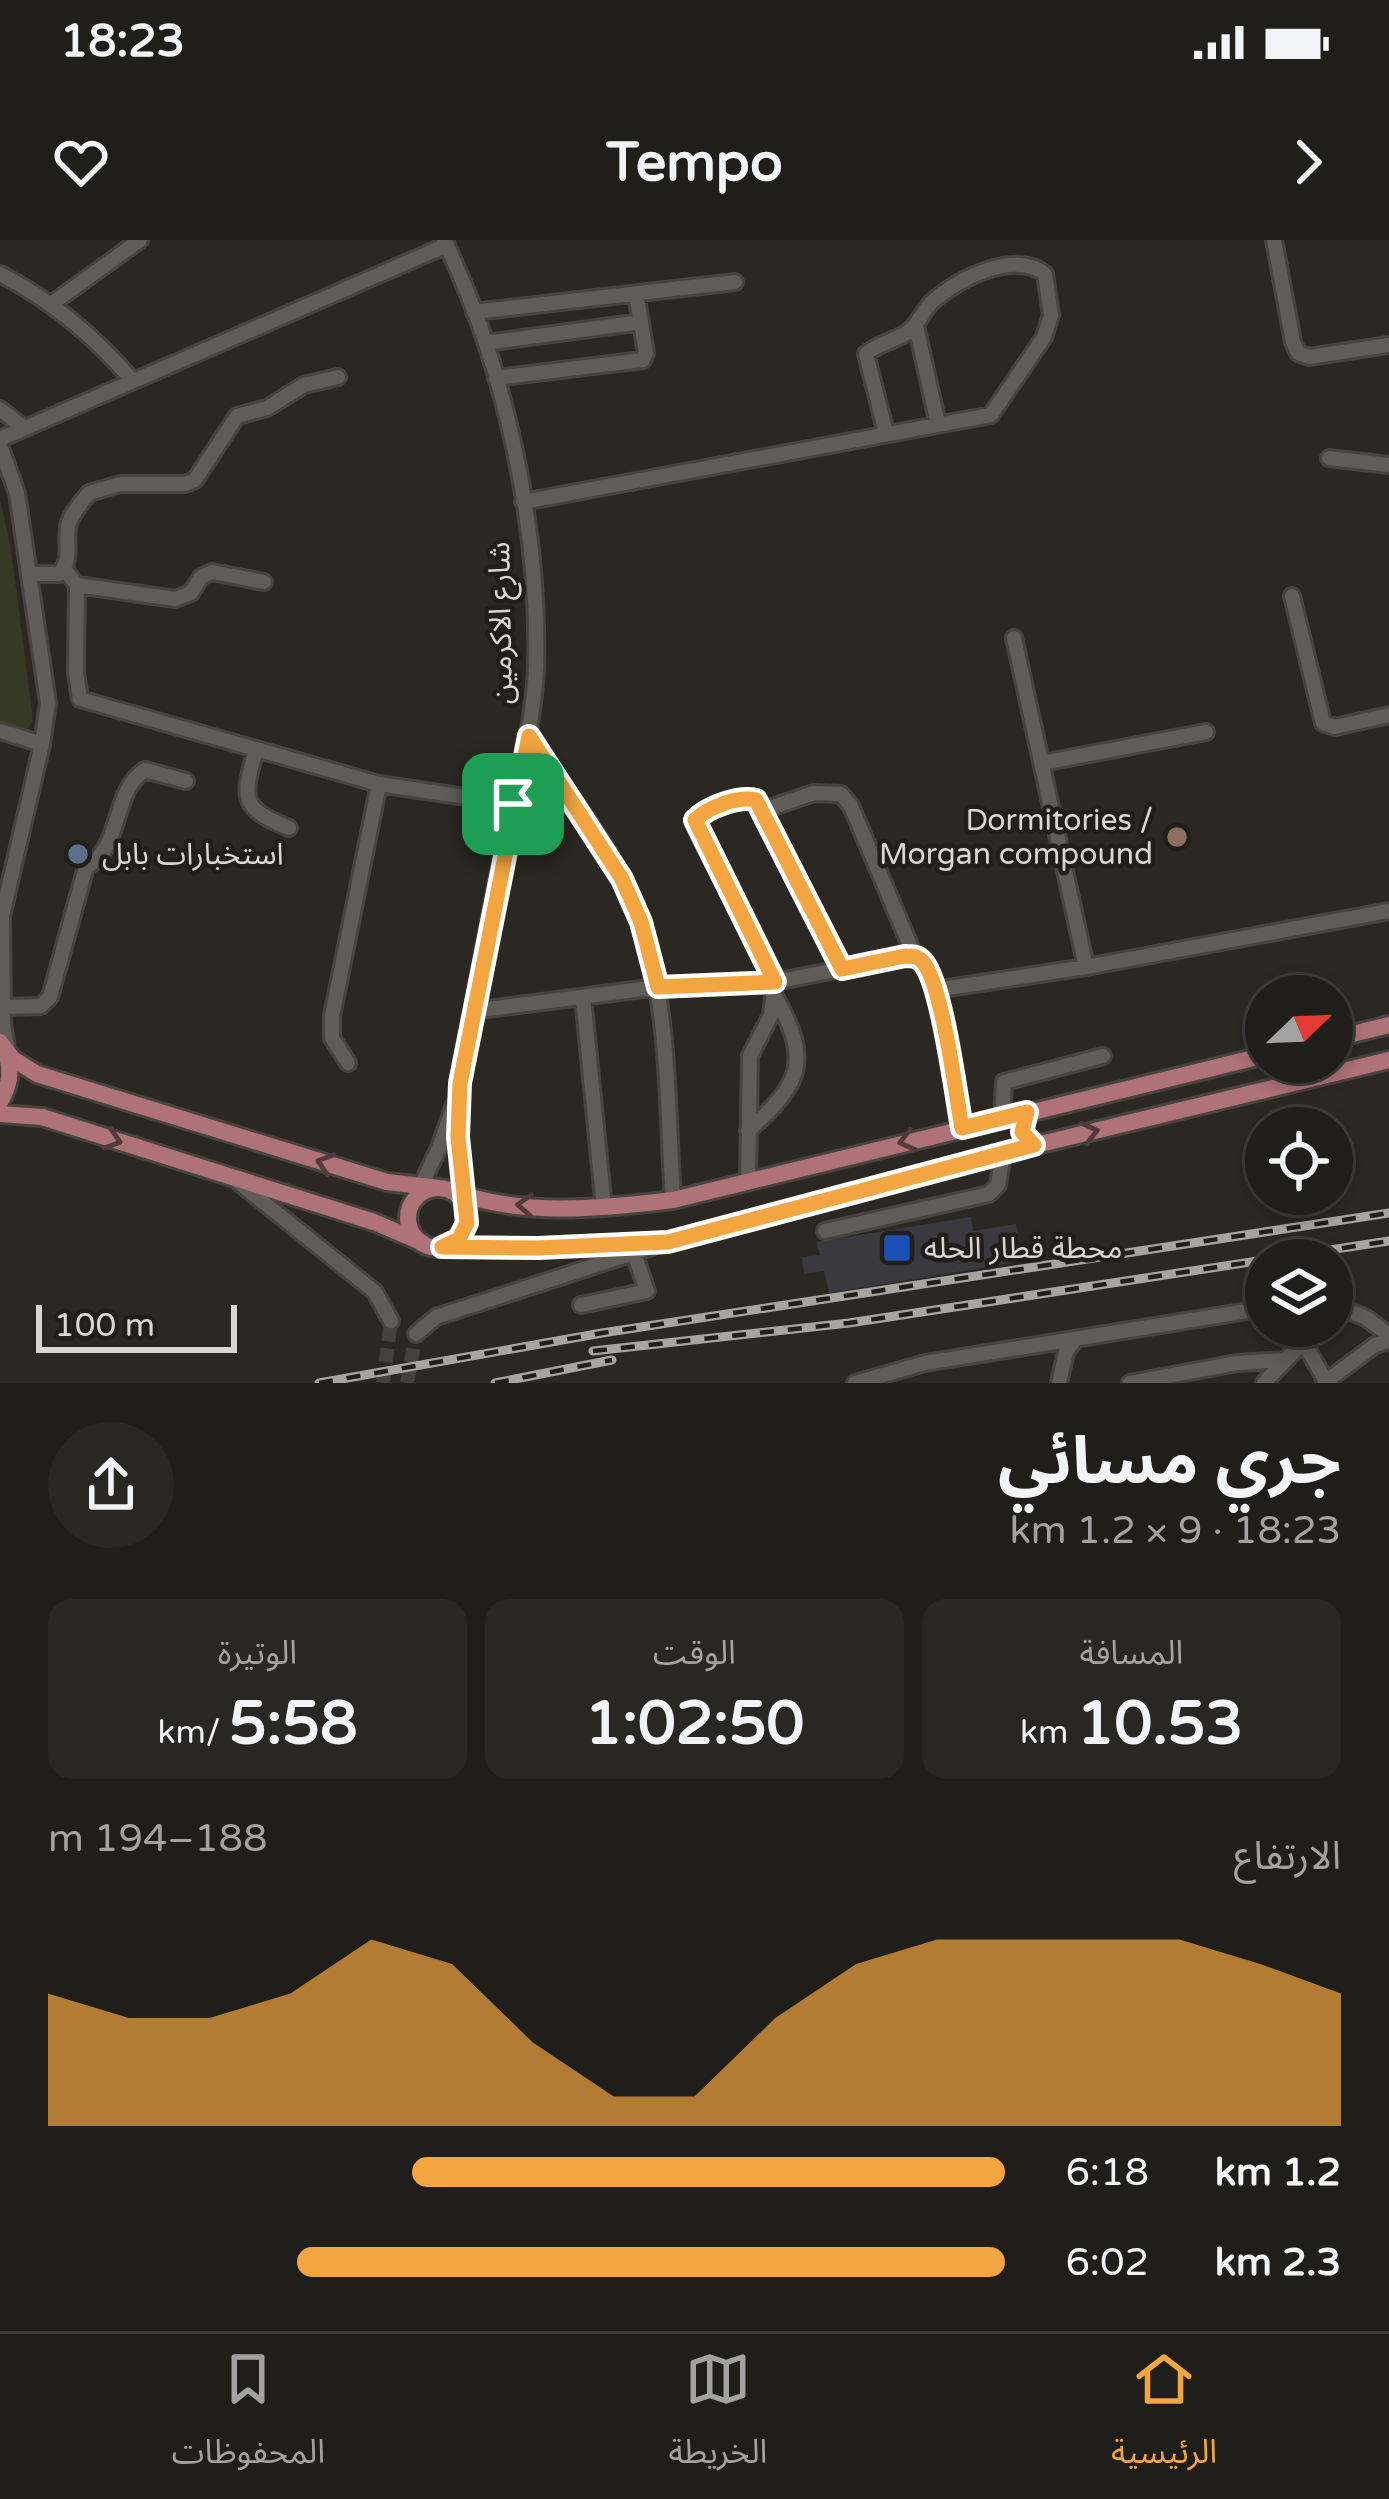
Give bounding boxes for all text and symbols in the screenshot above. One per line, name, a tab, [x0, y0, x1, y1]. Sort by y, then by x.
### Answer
text: 18:23	[60, 15, 185, 69]
icon: heart	[48, 129, 114, 195]
icon: forward	[1275, 129, 1341, 195]
text: Tempo	[606, 130, 783, 195]
street label: شارع الاكرمين	[481, 541, 524, 705]
pin	[462, 753, 564, 855]
icon: arrive	[480, 771, 546, 837]
place label: Dormitories / Morgan compound	[879, 802, 1153, 873]
marker: Dormitories / Morgan compound	[1164, 824, 1190, 850]
place label: استخبارات بابل	[102, 836, 284, 873]
marker: استخبارات بابل	[65, 841, 91, 867]
north arrow	[1245, 975, 1353, 1083]
map controls	[1245, 975, 1353, 1347]
button: locate	[1245, 1107, 1353, 1215]
one-way arrow	[1080, 1121, 1100, 1146]
one-way arrow	[102, 1125, 123, 1150]
one-way arrow	[898, 1127, 918, 1152]
one-way arrow	[315, 1152, 336, 1177]
one-way arrow	[515, 1193, 534, 1219]
place label: محطة قطار الحله	[924, 1230, 1122, 1267]
marker: محطة قطار الحله	[881, 1232, 913, 1264]
button: layers	[1245, 1239, 1353, 1347]
scale bar	[36, 1299, 237, 1352]
text: 100 m	[54, 1306, 155, 1345]
button: share	[48, 1422, 174, 1548]
text: جري مسائي	[998, 1422, 1341, 1502]
text: 18:23 · 9 × 1.2 km	[1009, 1507, 1341, 1554]
text: الوتيرة	[218, 1634, 297, 1673]
text: الوقت	[653, 1634, 736, 1673]
text: المسافة	[1080, 1634, 1183, 1673]
text: 5:58	[229, 1688, 358, 1760]
text: 1:02:50	[585, 1688, 804, 1760]
text: 10.53	[1077, 1688, 1243, 1760]
text: /km	[157, 1713, 229, 1752]
text: km	[1020, 1713, 1077, 1752]
text: 188–194 m	[48, 1815, 268, 1862]
text: الارتفاع	[1234, 1833, 1341, 1880]
text: 6:18	[1065, 2149, 1149, 2196]
text: 1.2 km	[1215, 2149, 1341, 2196]
text: 6:02	[1065, 2239, 1149, 2286]
text: 2.3 km	[1215, 2239, 1341, 2286]
tab: المحفوظات	[172, 2346, 325, 2487]
tab: الخريطة	[669, 2346, 767, 2487]
tab: الرئيسية	[1111, 2346, 1217, 2487]

